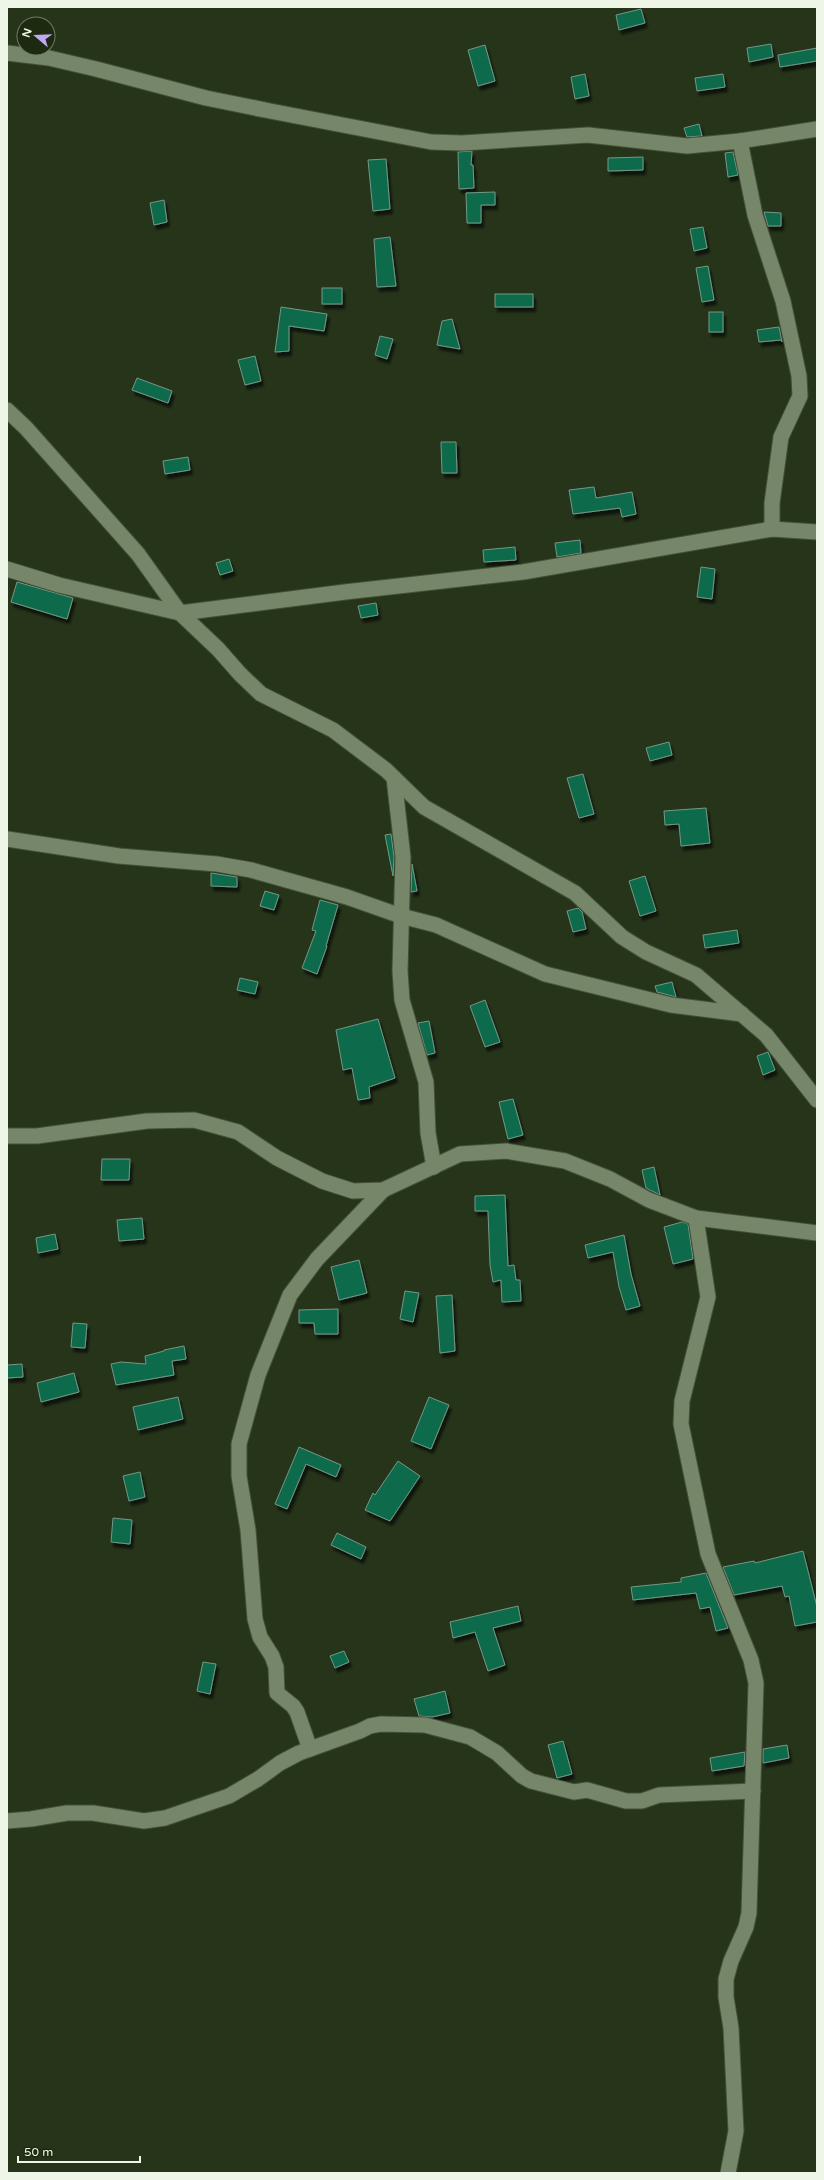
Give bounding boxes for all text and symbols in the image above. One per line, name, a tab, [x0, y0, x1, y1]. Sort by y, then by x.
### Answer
north arrow	[16, 16, 56, 56]
text: N	[19, 27, 35, 39]
scale bar	[18, 2138, 140, 2164]
text: 50 m	[24, 2145, 53, 2159]

